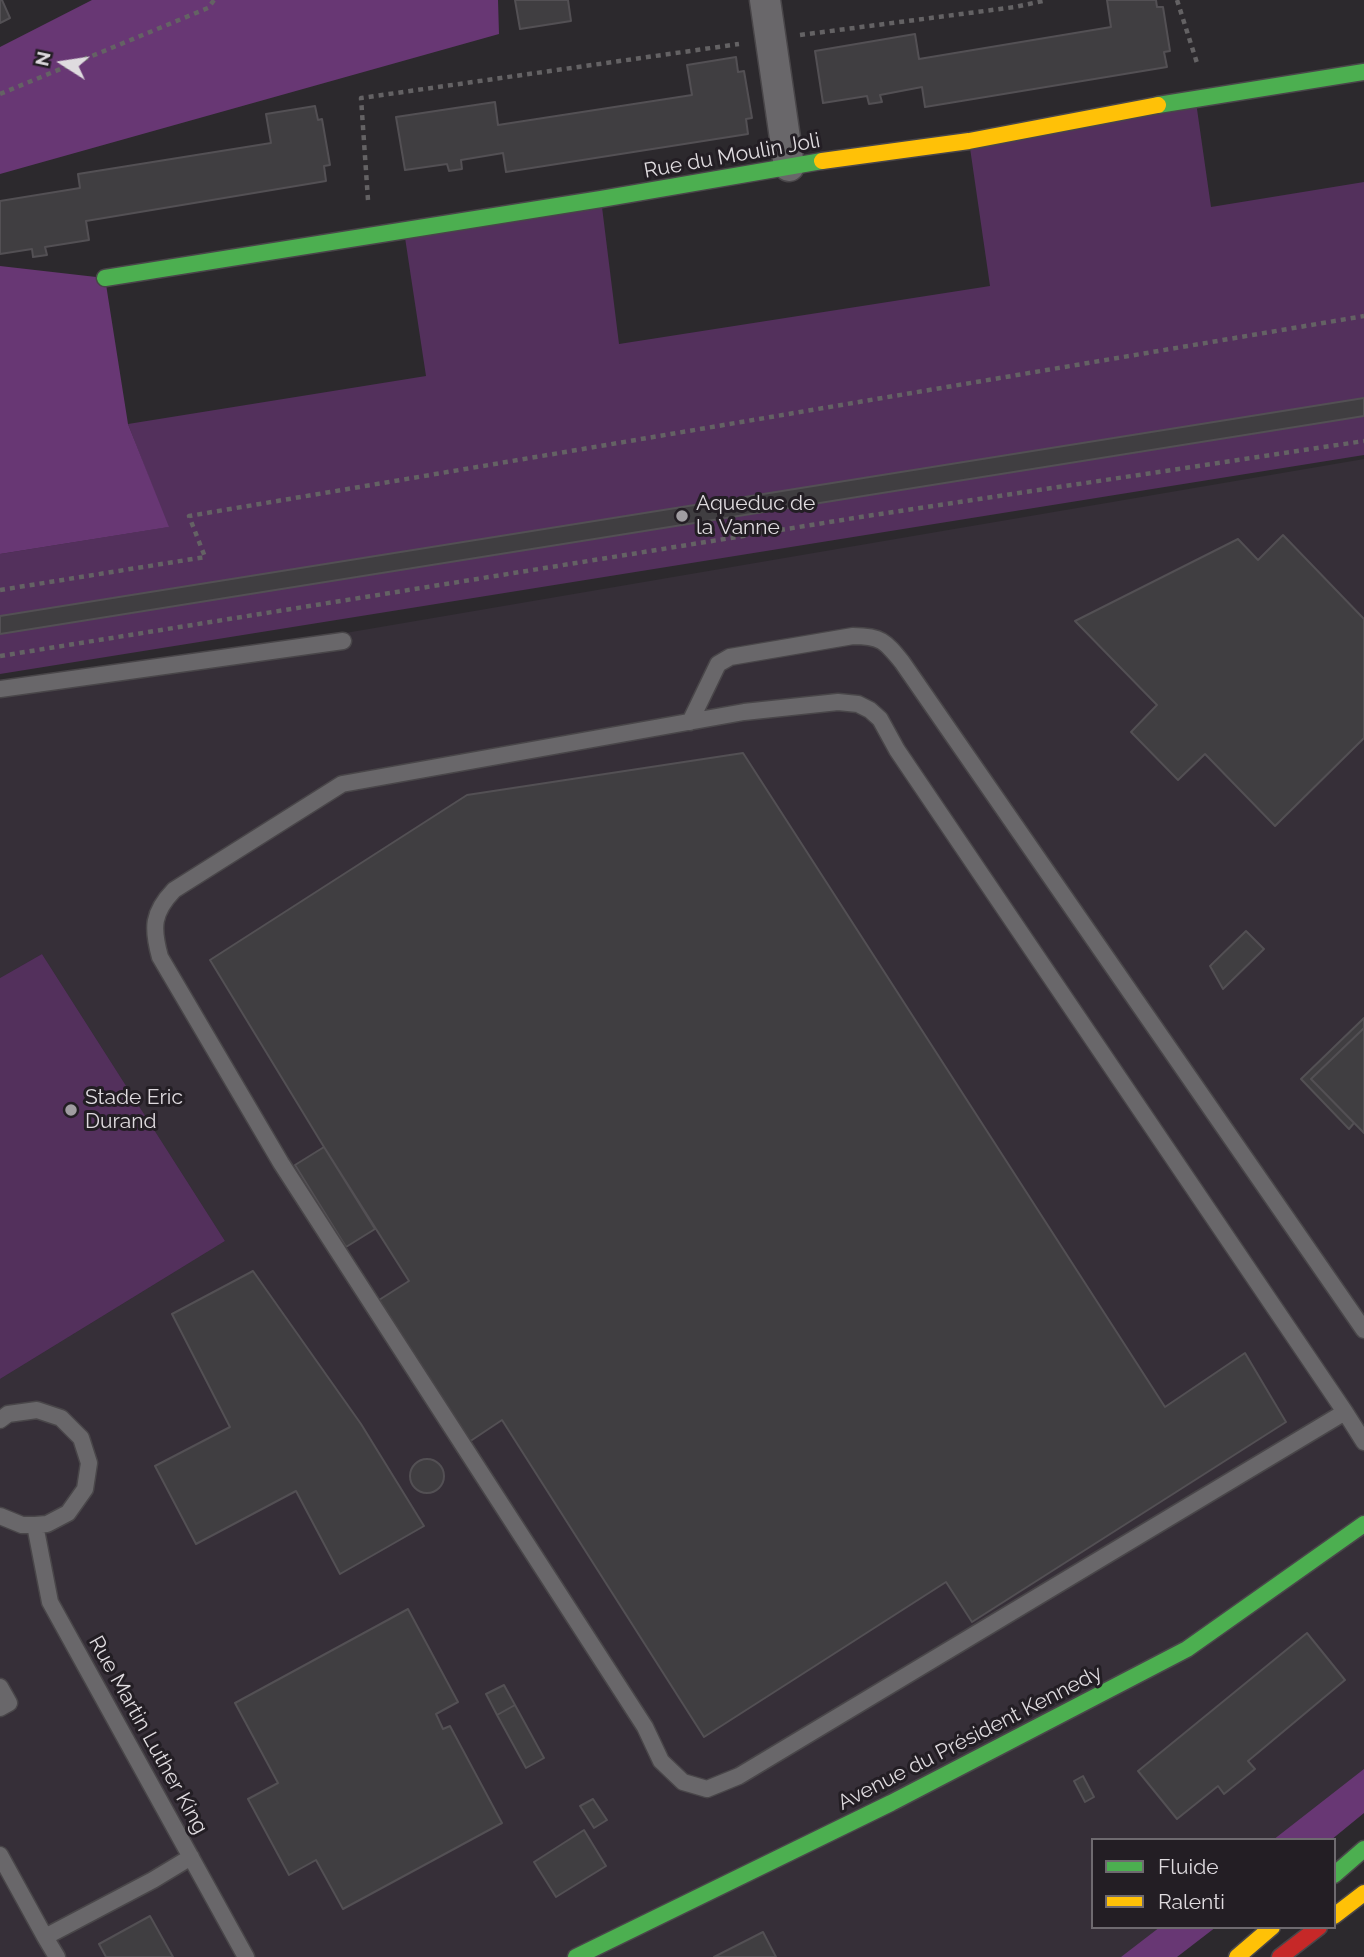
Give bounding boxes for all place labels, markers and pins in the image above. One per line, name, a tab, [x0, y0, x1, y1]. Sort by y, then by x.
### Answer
place label: Aqueduc de la Vanne	[696, 491, 815, 541]
marker: Aqueduc de la Vanne	[674, 508, 690, 524]
place label: Stade Eric Durand	[85, 1085, 183, 1135]
marker: Stade Eric Durand	[63, 1102, 79, 1118]

